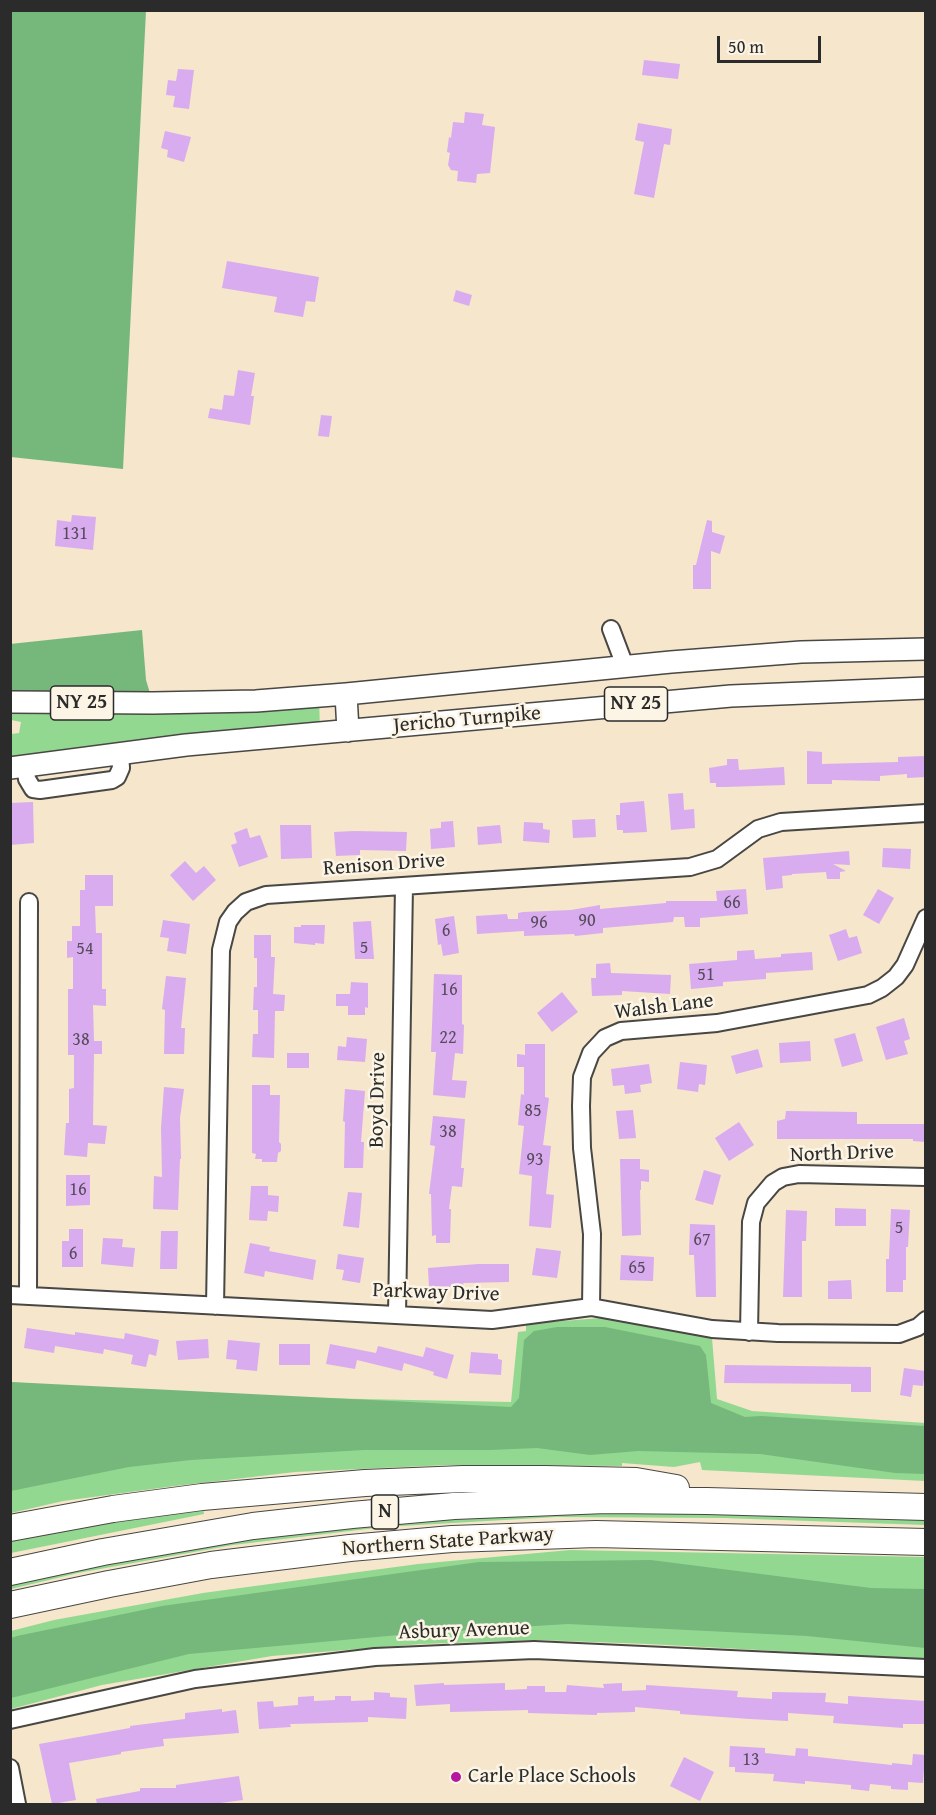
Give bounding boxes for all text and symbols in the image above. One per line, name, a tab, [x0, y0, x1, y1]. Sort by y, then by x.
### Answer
scale bar	[720, 24, 824, 62]
text: 50 m	[728, 33, 764, 60]
house number: 131	[62, 523, 88, 545]
road number: NY 25	[50, 686, 113, 720]
road number: NY 25	[604, 687, 668, 721]
street label: Jericho Turnpike	[392, 701, 542, 739]
street label: Renison Drive	[322, 848, 446, 882]
house number: 66	[723, 892, 741, 914]
house number: 90	[578, 910, 596, 932]
house number: 96	[530, 912, 548, 934]
house number: 6	[442, 920, 450, 942]
house number: 5	[360, 937, 368, 959]
house number: 54	[76, 938, 94, 960]
house number: 51	[697, 964, 715, 986]
house number: 16	[440, 979, 458, 1001]
street label: Walsh Lane	[613, 988, 715, 1026]
house number: 22	[439, 1027, 457, 1049]
house number: 38	[72, 1029, 90, 1051]
street label: Boyd Drive	[365, 1052, 391, 1148]
house number: 85	[524, 1100, 542, 1122]
house number: 38	[439, 1121, 457, 1143]
street label: North Drive	[790, 1140, 894, 1168]
house number: 93	[526, 1149, 544, 1171]
house number: 16	[69, 1179, 87, 1201]
house number: 5	[895, 1217, 903, 1239]
house number: 67	[693, 1229, 711, 1251]
house number: 6	[69, 1243, 77, 1265]
house number: 65	[628, 1257, 646, 1279]
street label: Parkway Drive	[372, 1278, 500, 1308]
road number: N	[372, 1495, 398, 1529]
street label: Northern State Parkway	[341, 1522, 555, 1562]
street label: Asbury Avenue	[398, 1616, 530, 1646]
house number: 13	[742, 1749, 760, 1771]
place label: Carle Place Schools	[468, 1764, 636, 1790]
marker: Carle Place Schools	[449, 1770, 463, 1784]

